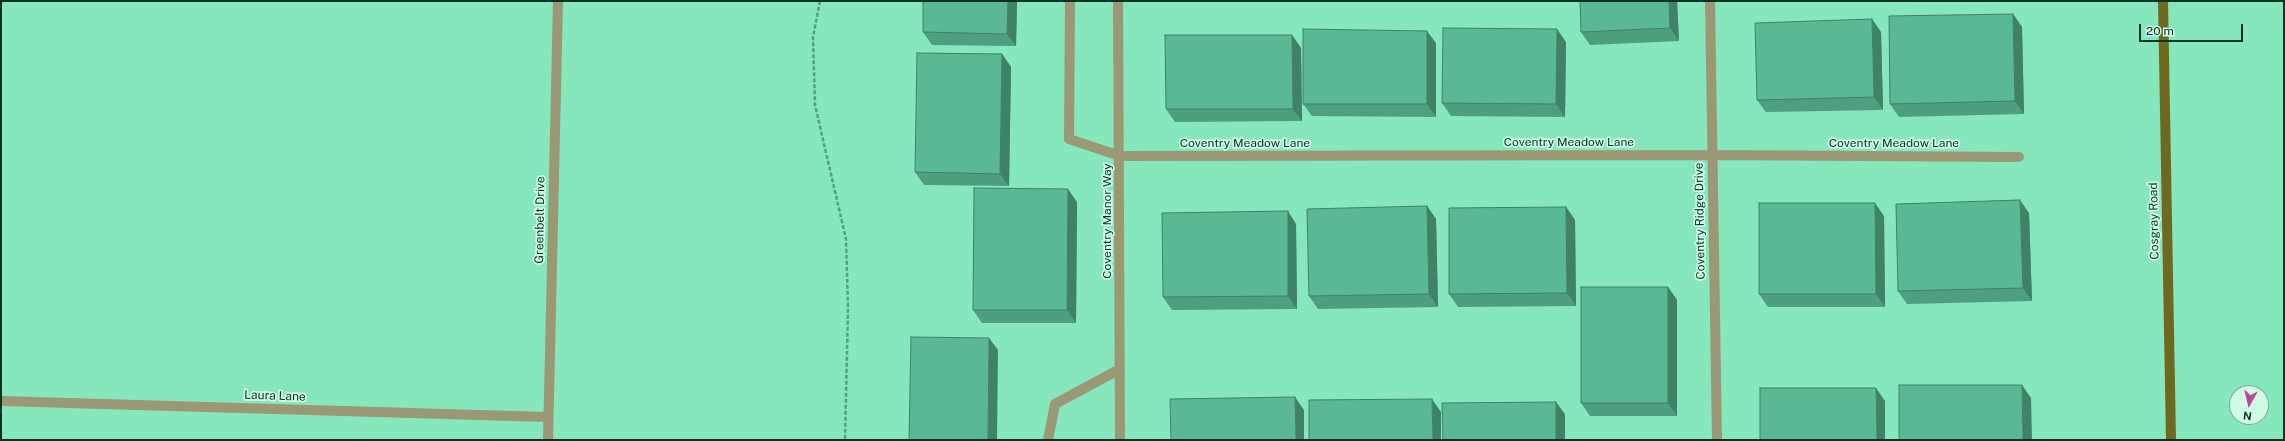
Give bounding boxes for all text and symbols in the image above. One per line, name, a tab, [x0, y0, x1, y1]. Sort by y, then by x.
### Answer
scale bar	[2141, 16, 2245, 42]
text: 20 m	[2146, 24, 2174, 38]
street label: Coventry Meadow Lane	[1504, 135, 1634, 149]
street label: Coventry Meadow Lane	[1180, 136, 1310, 150]
street label: Coventry Meadow Lane	[1829, 136, 1959, 150]
street label: Coventry Ridge Drive	[1692, 162, 1708, 280]
street label: Coventry Manor Way	[1100, 163, 1114, 279]
street label: Greenbelt Drive	[532, 176, 548, 264]
street label: Cosgray Road	[2146, 182, 2162, 260]
north arrow	[2229, 385, 2269, 425]
street label: Laura Lane	[244, 388, 306, 404]
text: N	[2242, 409, 2253, 422]

